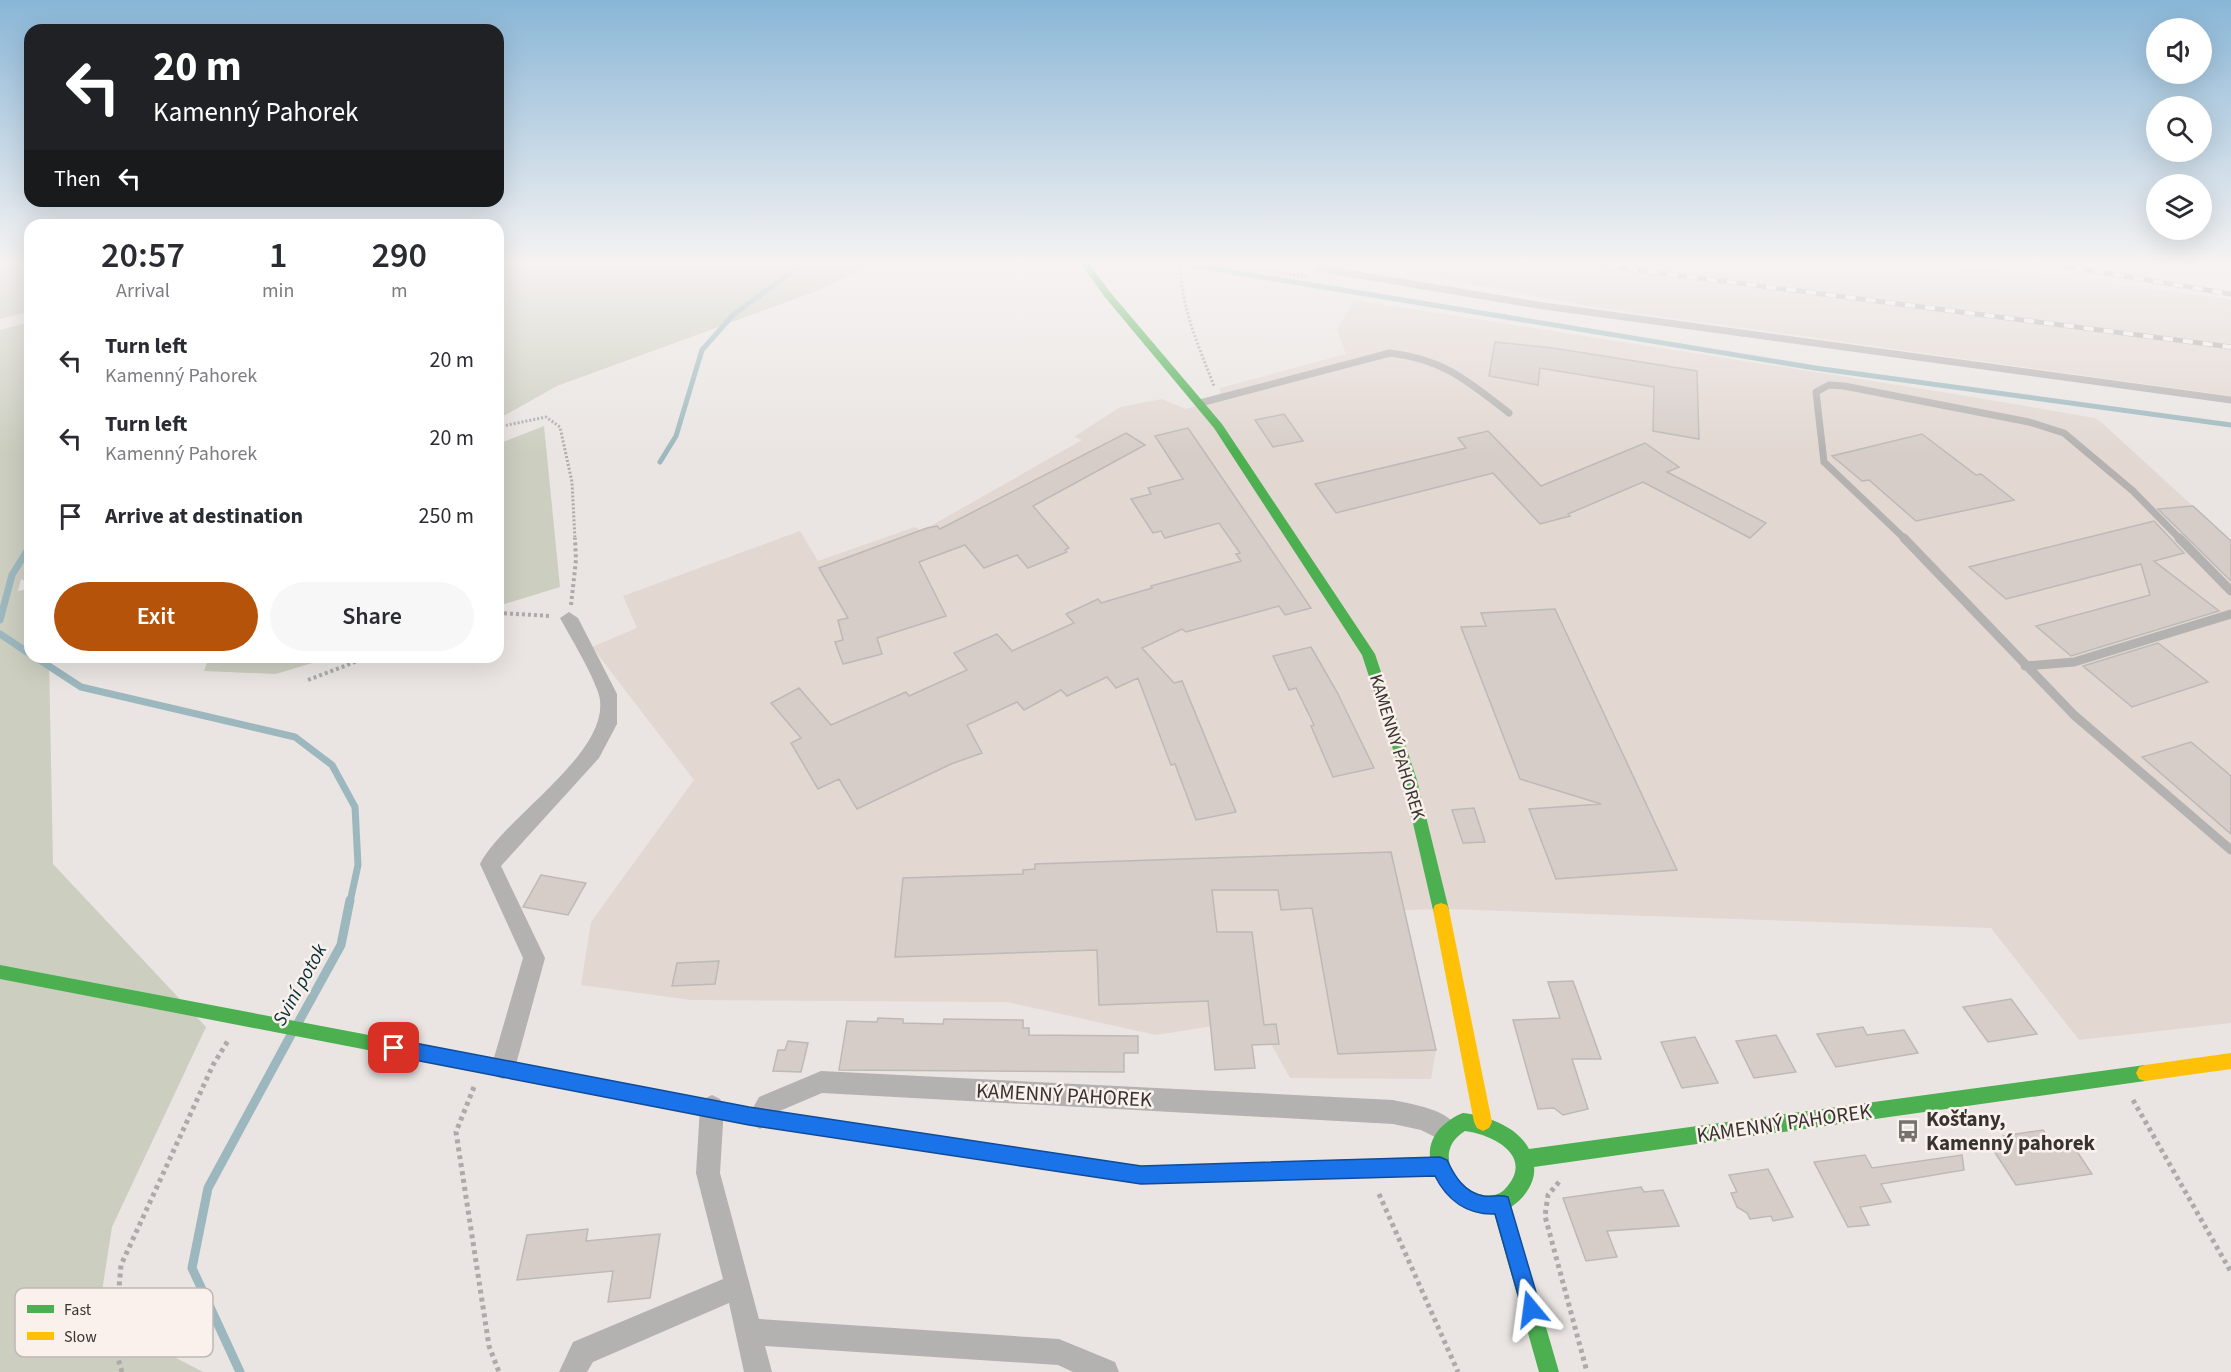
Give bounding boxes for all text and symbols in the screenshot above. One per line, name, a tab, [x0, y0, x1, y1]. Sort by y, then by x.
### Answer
map controls	[2146, 18, 2212, 240]
button: sound	[2146, 18, 2212, 84]
text: 20 m	[153, 37, 242, 97]
icon: left	[54, 48, 132, 126]
text: Kamenný Pahorek	[153, 93, 358, 132]
button: search	[2146, 96, 2212, 162]
icon: left	[113, 162, 146, 195]
text: Then	[54, 163, 101, 195]
button: layers	[2146, 174, 2212, 240]
text: 20:57	[101, 230, 185, 281]
text: 1	[269, 230, 287, 281]
text: 290	[371, 230, 427, 281]
text: Arrival	[116, 277, 170, 305]
text: min	[262, 277, 294, 305]
text: m	[391, 277, 407, 305]
text: Turn left	[105, 330, 187, 362]
icon: left	[54, 344, 87, 377]
text: 20 m	[429, 344, 474, 376]
text: Kamenný Pahorek	[105, 362, 257, 390]
text: Turn left	[105, 408, 187, 440]
icon: left	[54, 422, 87, 455]
text: 20 m	[429, 422, 474, 454]
text: Kamenný Pahorek	[105, 440, 257, 468]
icon: arrive	[54, 500, 87, 533]
text: Arrive at destination	[105, 500, 303, 532]
text: 250 m	[419, 500, 474, 532]
button: Exit	[54, 582, 258, 651]
button: Share	[270, 582, 474, 651]
street label: KAMENNÝ PAHOREK	[1363, 671, 1431, 823]
water label: Sviní potok	[266, 938, 334, 1031]
pin	[368, 1022, 419, 1073]
icon: arrive	[377, 1031, 410, 1064]
street label: KAMENNÝ PAHOREK	[975, 1075, 1154, 1115]
street label: KAMENNÝ PAHOREK	[1695, 1096, 1874, 1150]
place label: Košťany, Kamenný pahorek	[1926, 1104, 2096, 1158]
bus stop icon: Košťany, Kamenný pahorek	[1895, 1118, 1921, 1144]
position arrow	[1499, 1277, 1563, 1341]
legend	[15, 1288, 213, 1357]
text: Fast	[64, 1299, 92, 1321]
text: Slow	[64, 1326, 97, 1348]

